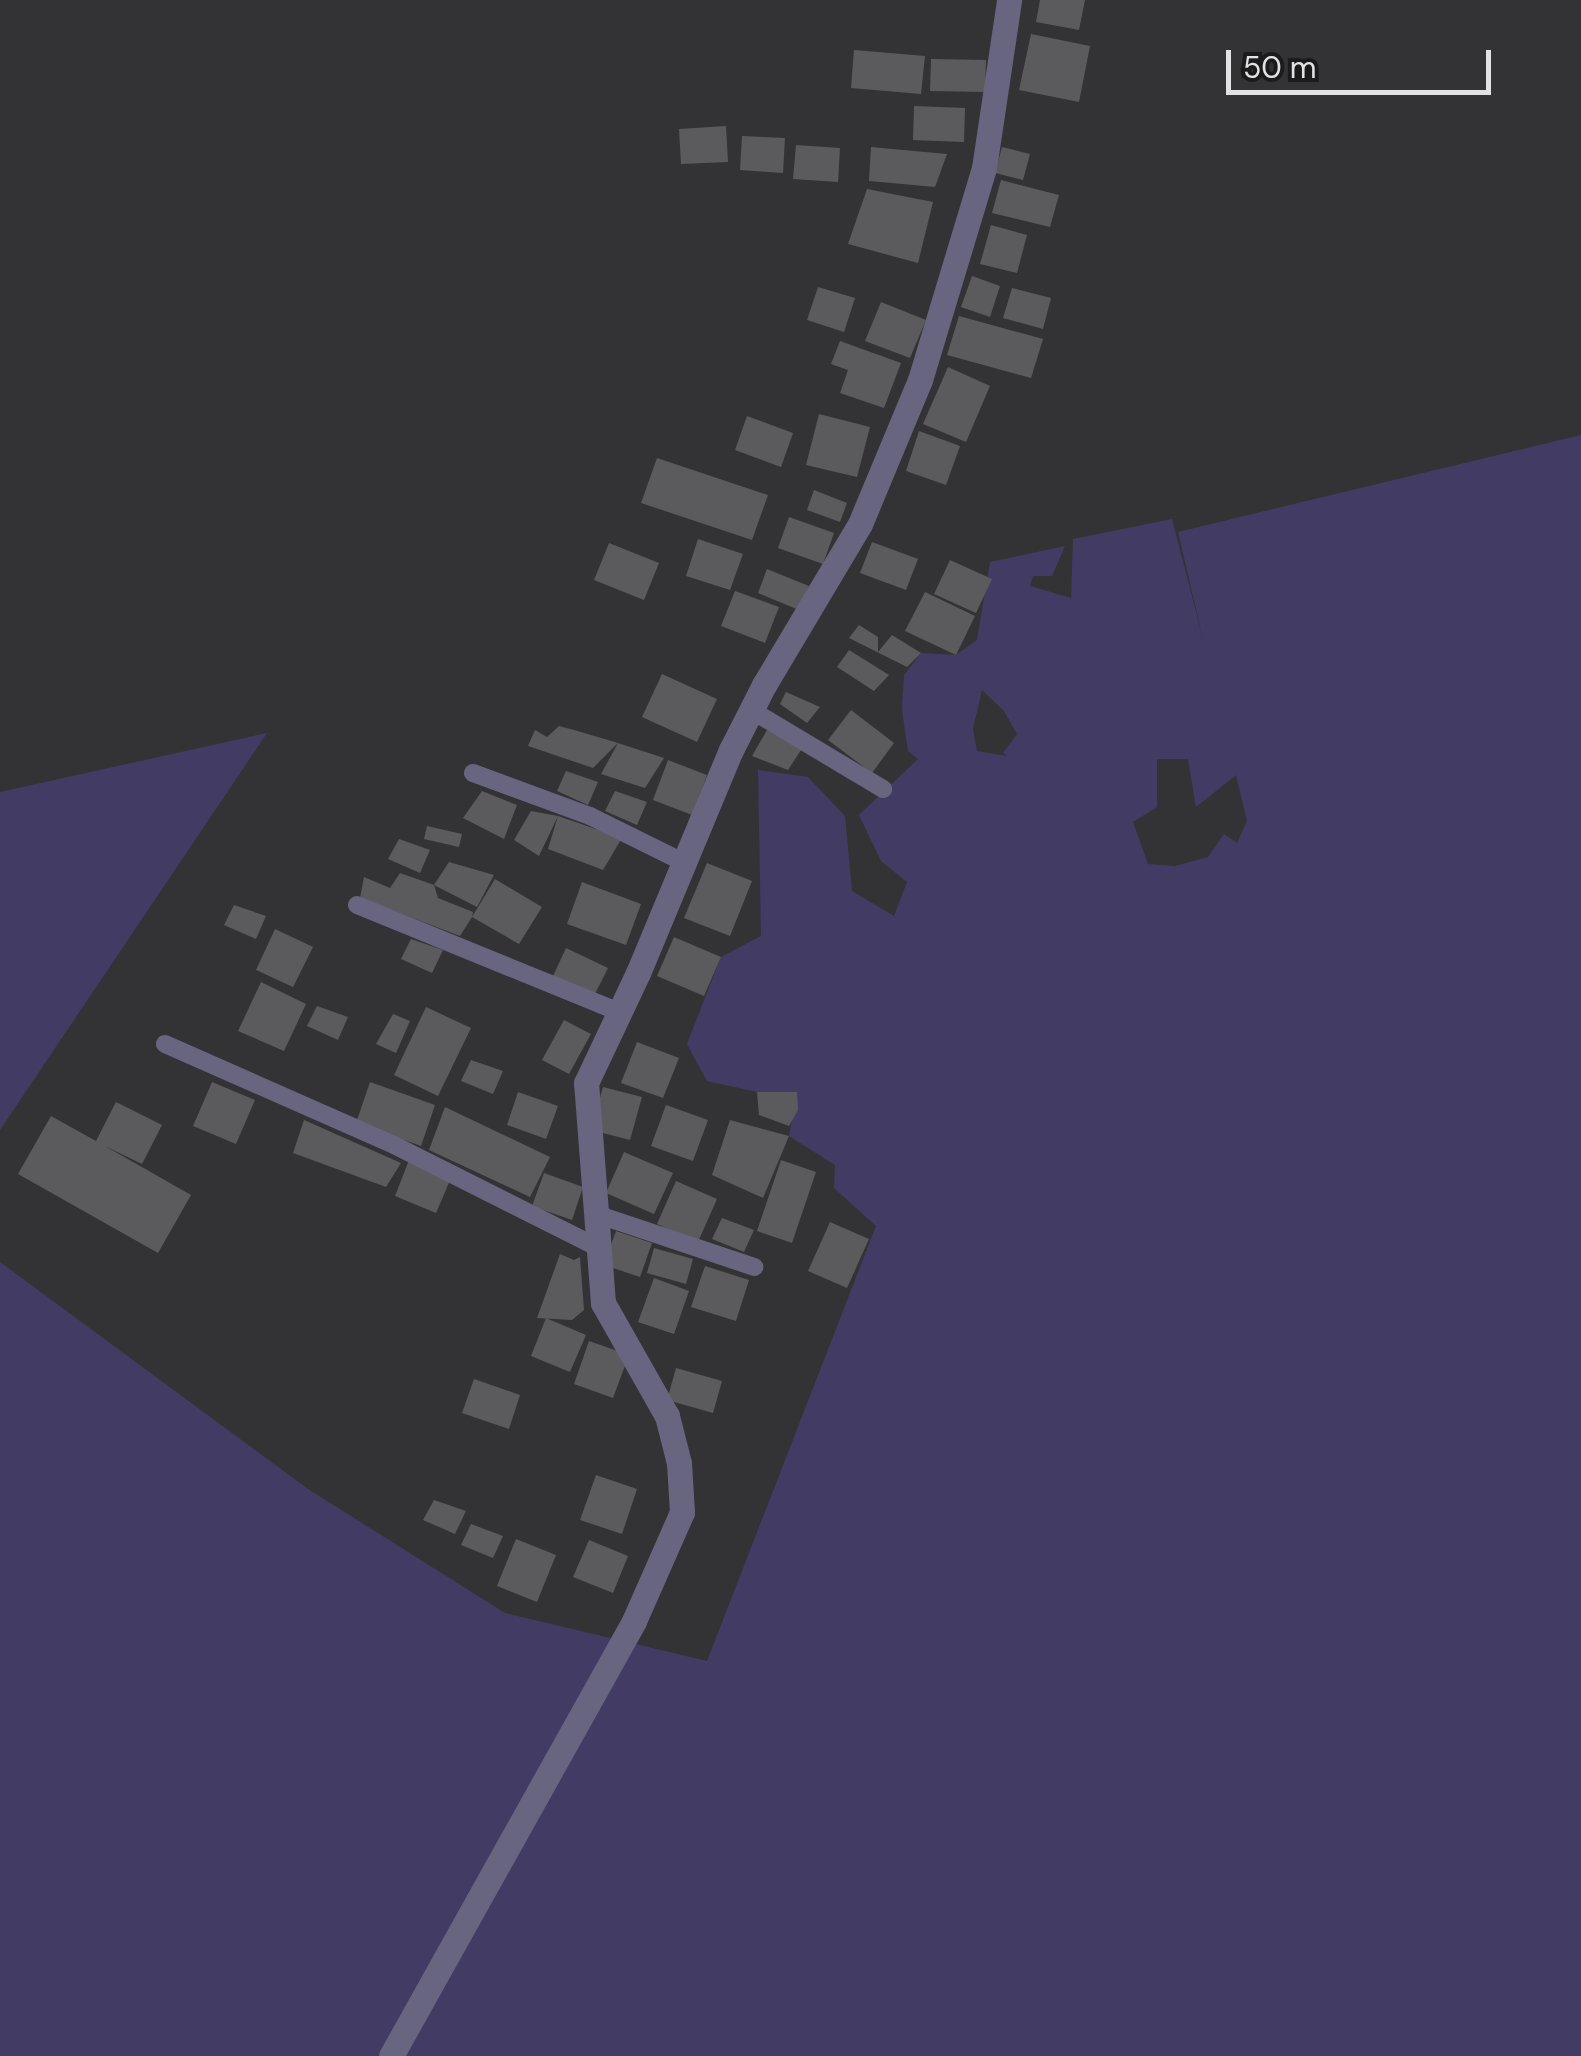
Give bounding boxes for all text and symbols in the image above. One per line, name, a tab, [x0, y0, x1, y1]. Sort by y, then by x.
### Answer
scale bar	[1231, 30, 1496, 92]
text: 50 m	[1243, 48, 1317, 87]

